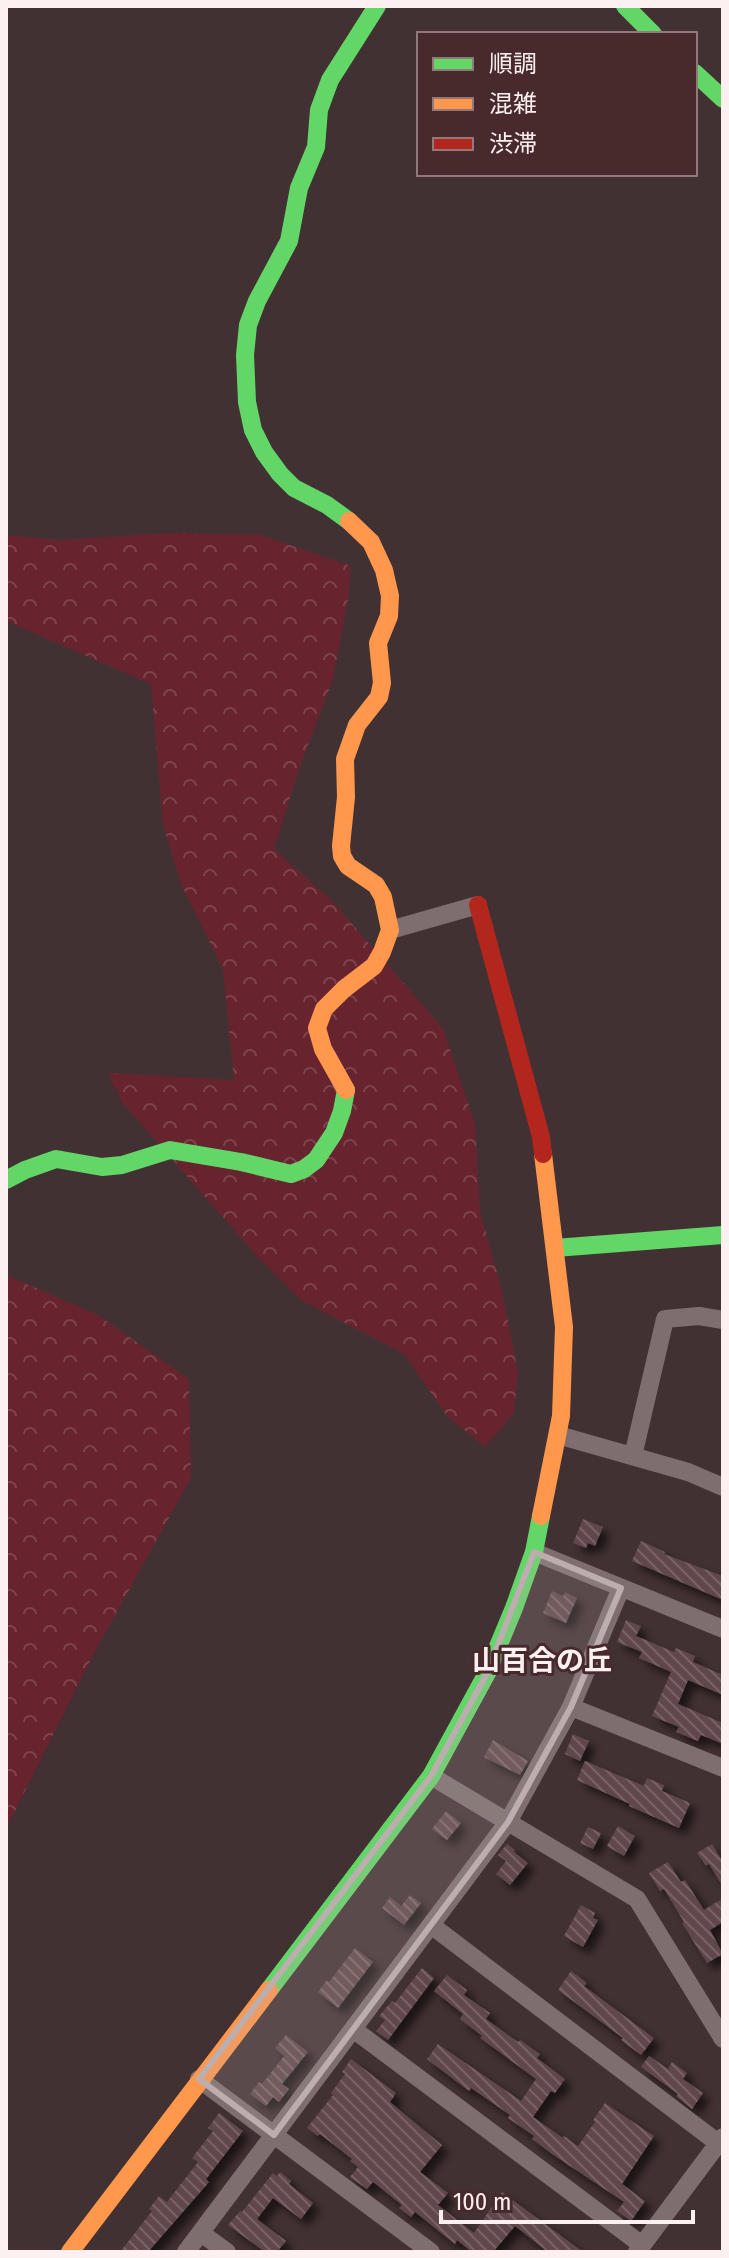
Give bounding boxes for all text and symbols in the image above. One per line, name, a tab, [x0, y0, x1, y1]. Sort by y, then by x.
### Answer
legend	[417, 32, 697, 176]
text: 順調	[489, 50, 537, 78]
text: 混雑	[489, 90, 537, 118]
text: 渋滞	[489, 130, 537, 158]
district label: 山百合の丘	[472, 1644, 612, 1677]
scale bar	[441, 2174, 693, 2224]
text: 100 m	[453, 2188, 511, 2216]

